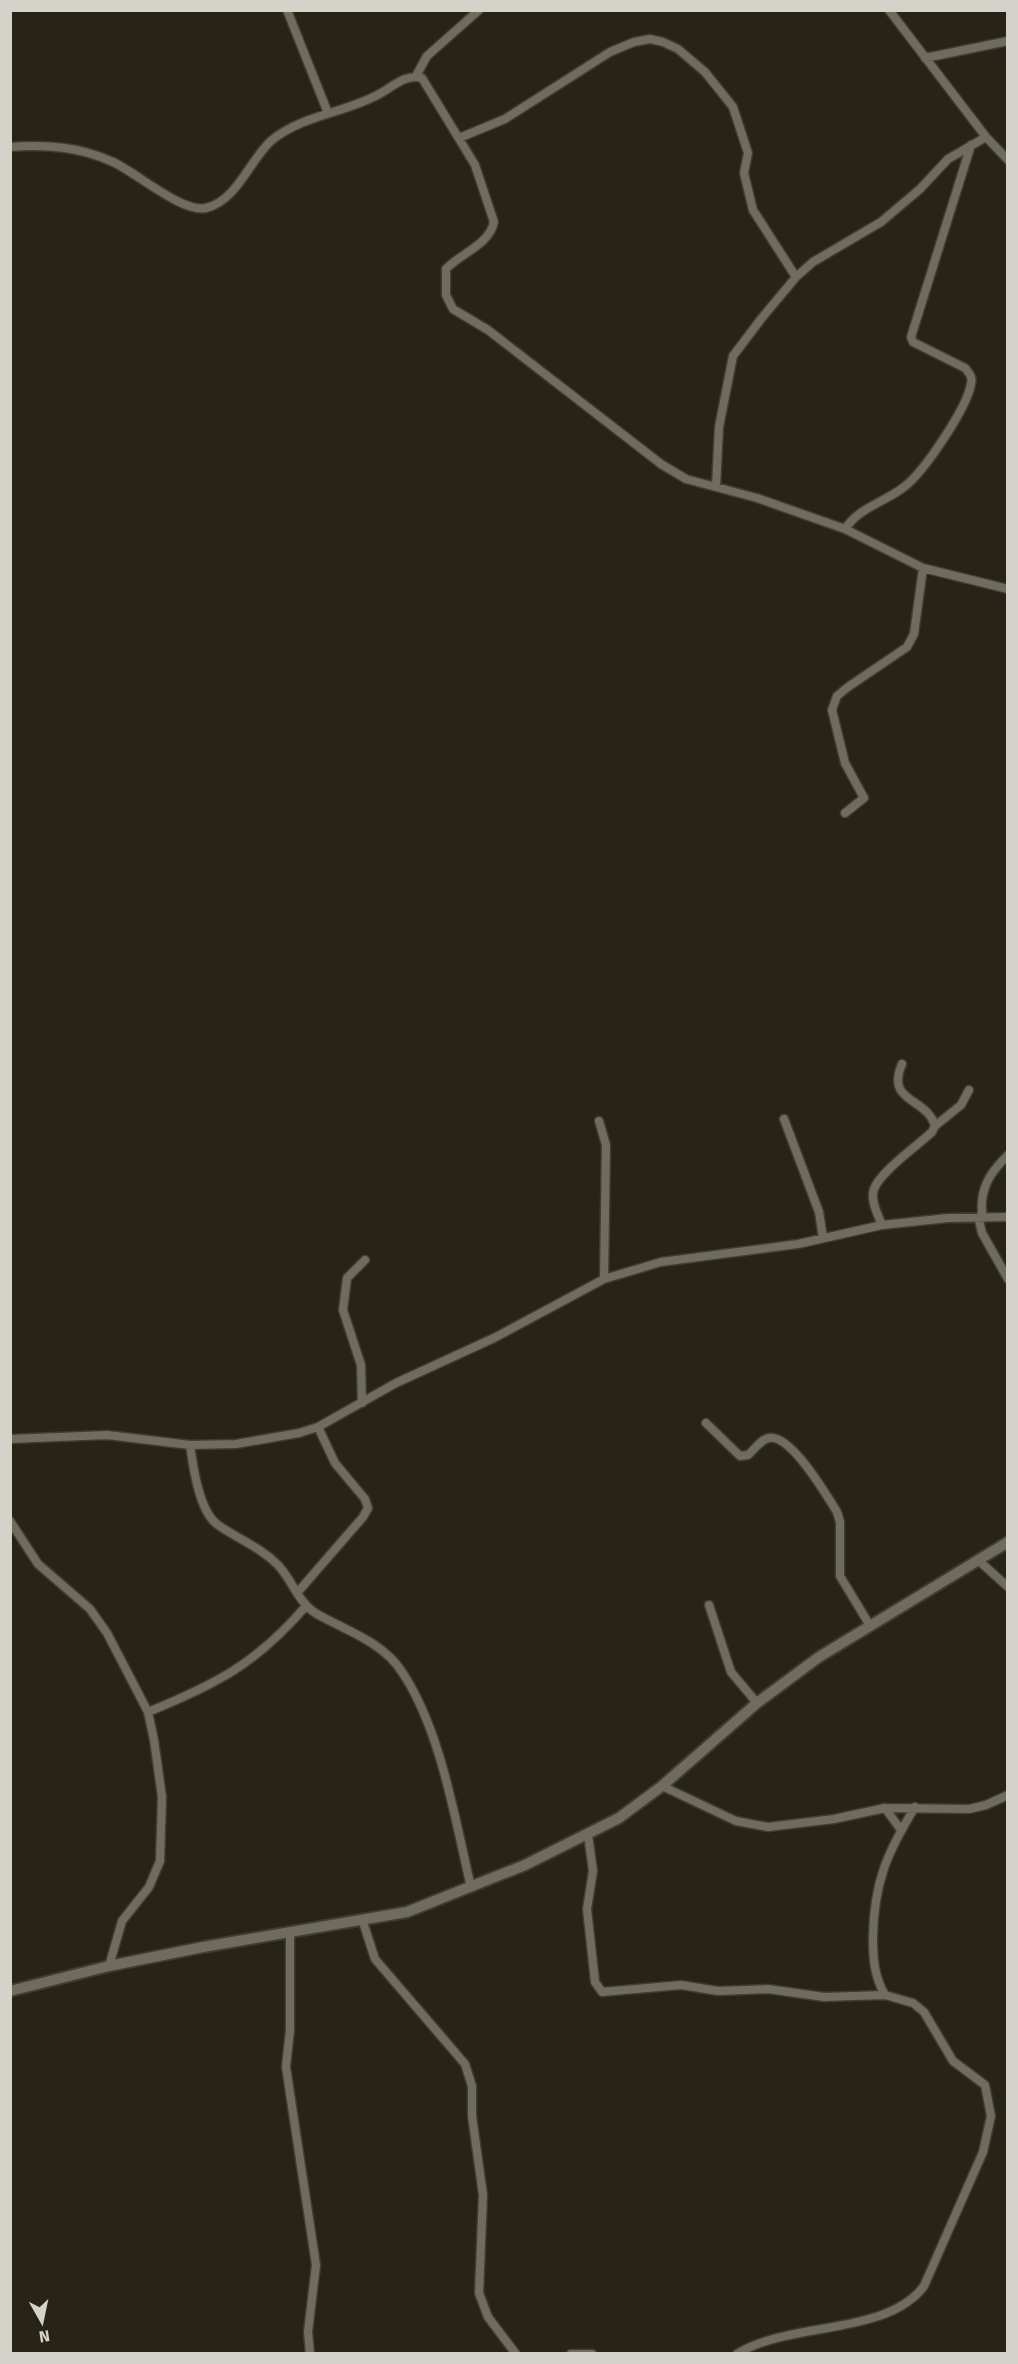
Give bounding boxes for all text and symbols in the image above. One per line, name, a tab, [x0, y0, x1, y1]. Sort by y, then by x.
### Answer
north arrow	[12, 2292, 72, 2352]
text: N	[38, 2326, 51, 2347]

